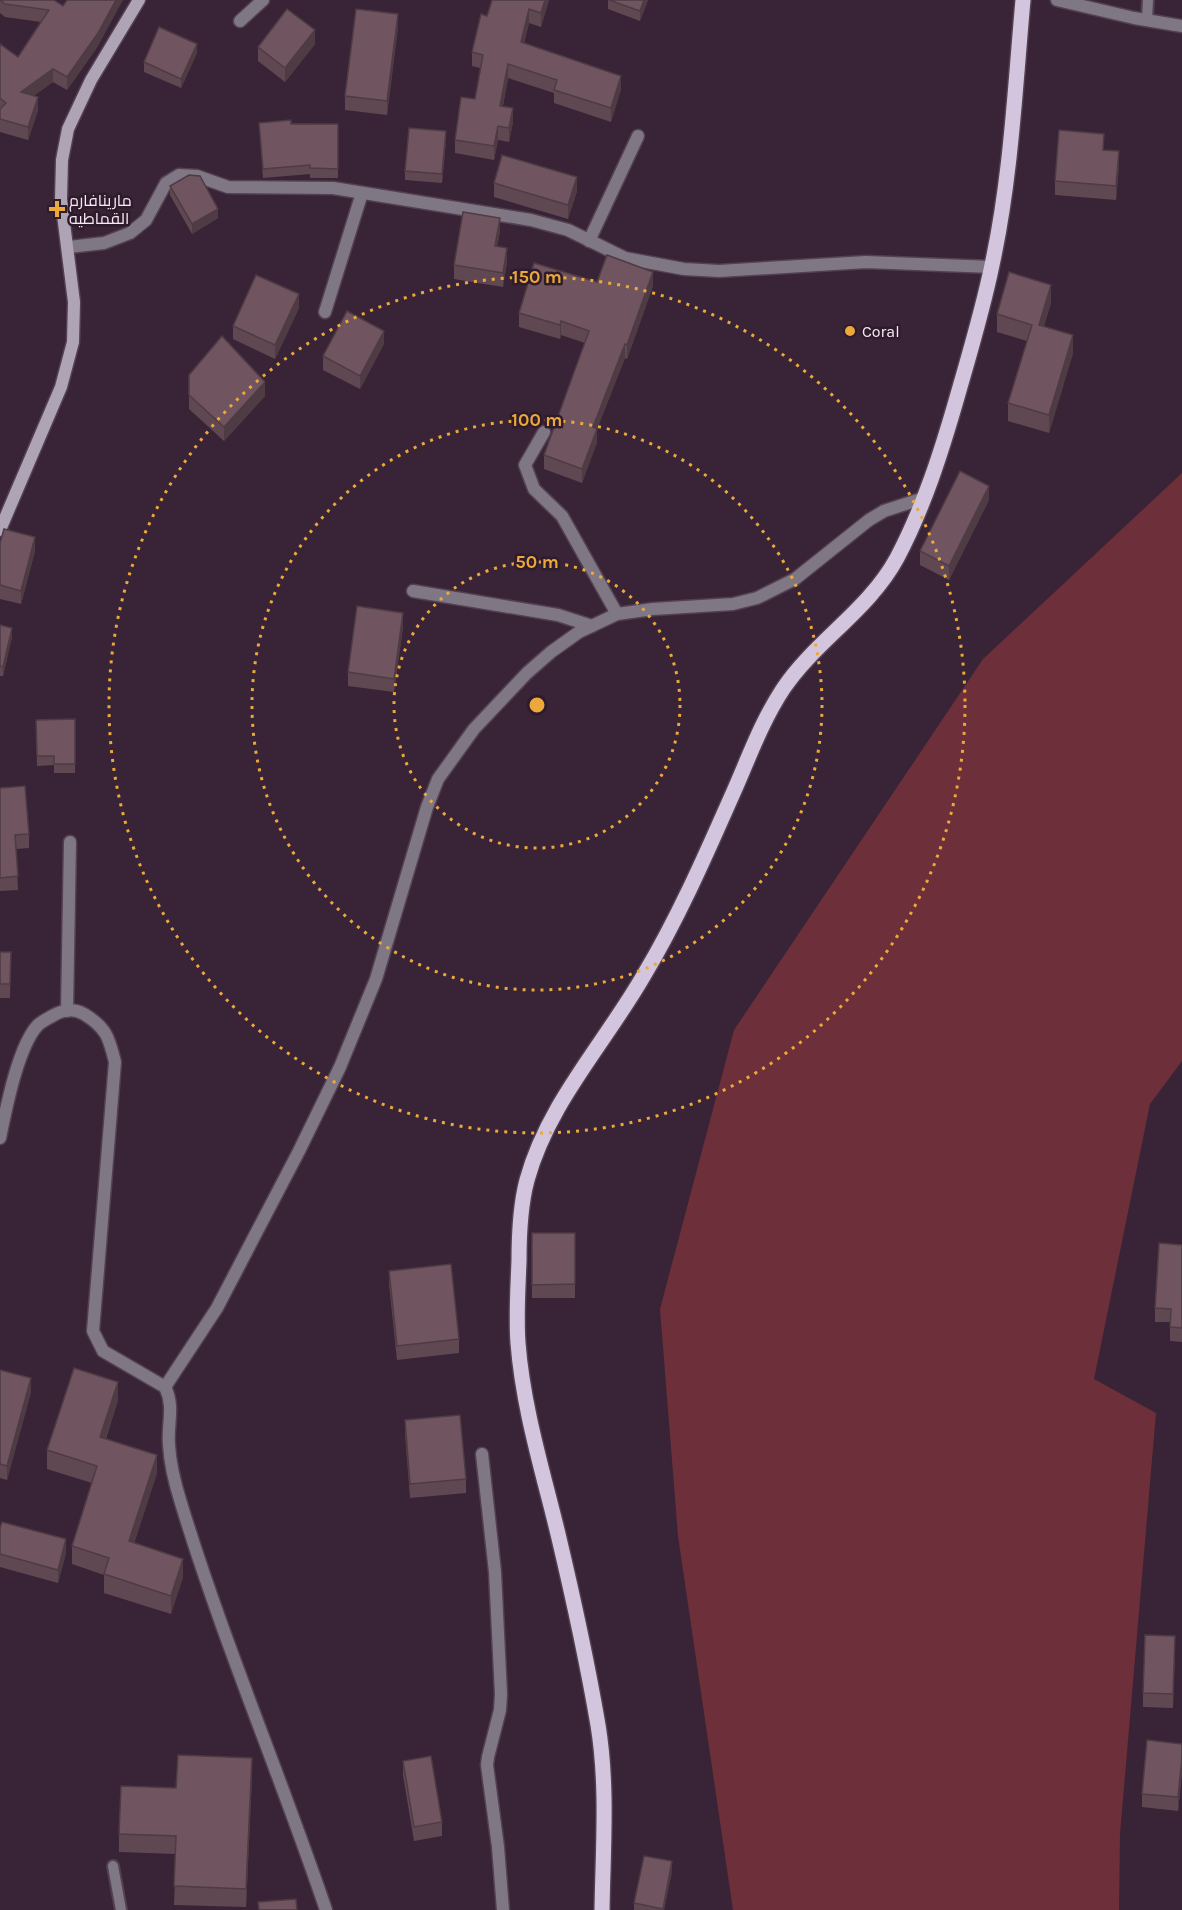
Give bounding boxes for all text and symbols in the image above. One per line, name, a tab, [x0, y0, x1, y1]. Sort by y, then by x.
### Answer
place label: مارينافارم القماطيه	[69, 191, 132, 228]
marker: مارينافارم القماطيه	[50, 202, 64, 216]
text: 150 m	[512, 266, 562, 288]
place label: Coral	[862, 322, 900, 341]
marker: Coral	[843, 324, 857, 338]
text: 100 m	[512, 409, 562, 431]
text: 50 m	[515, 551, 559, 573]
centre of rings	[527, 695, 547, 715]

